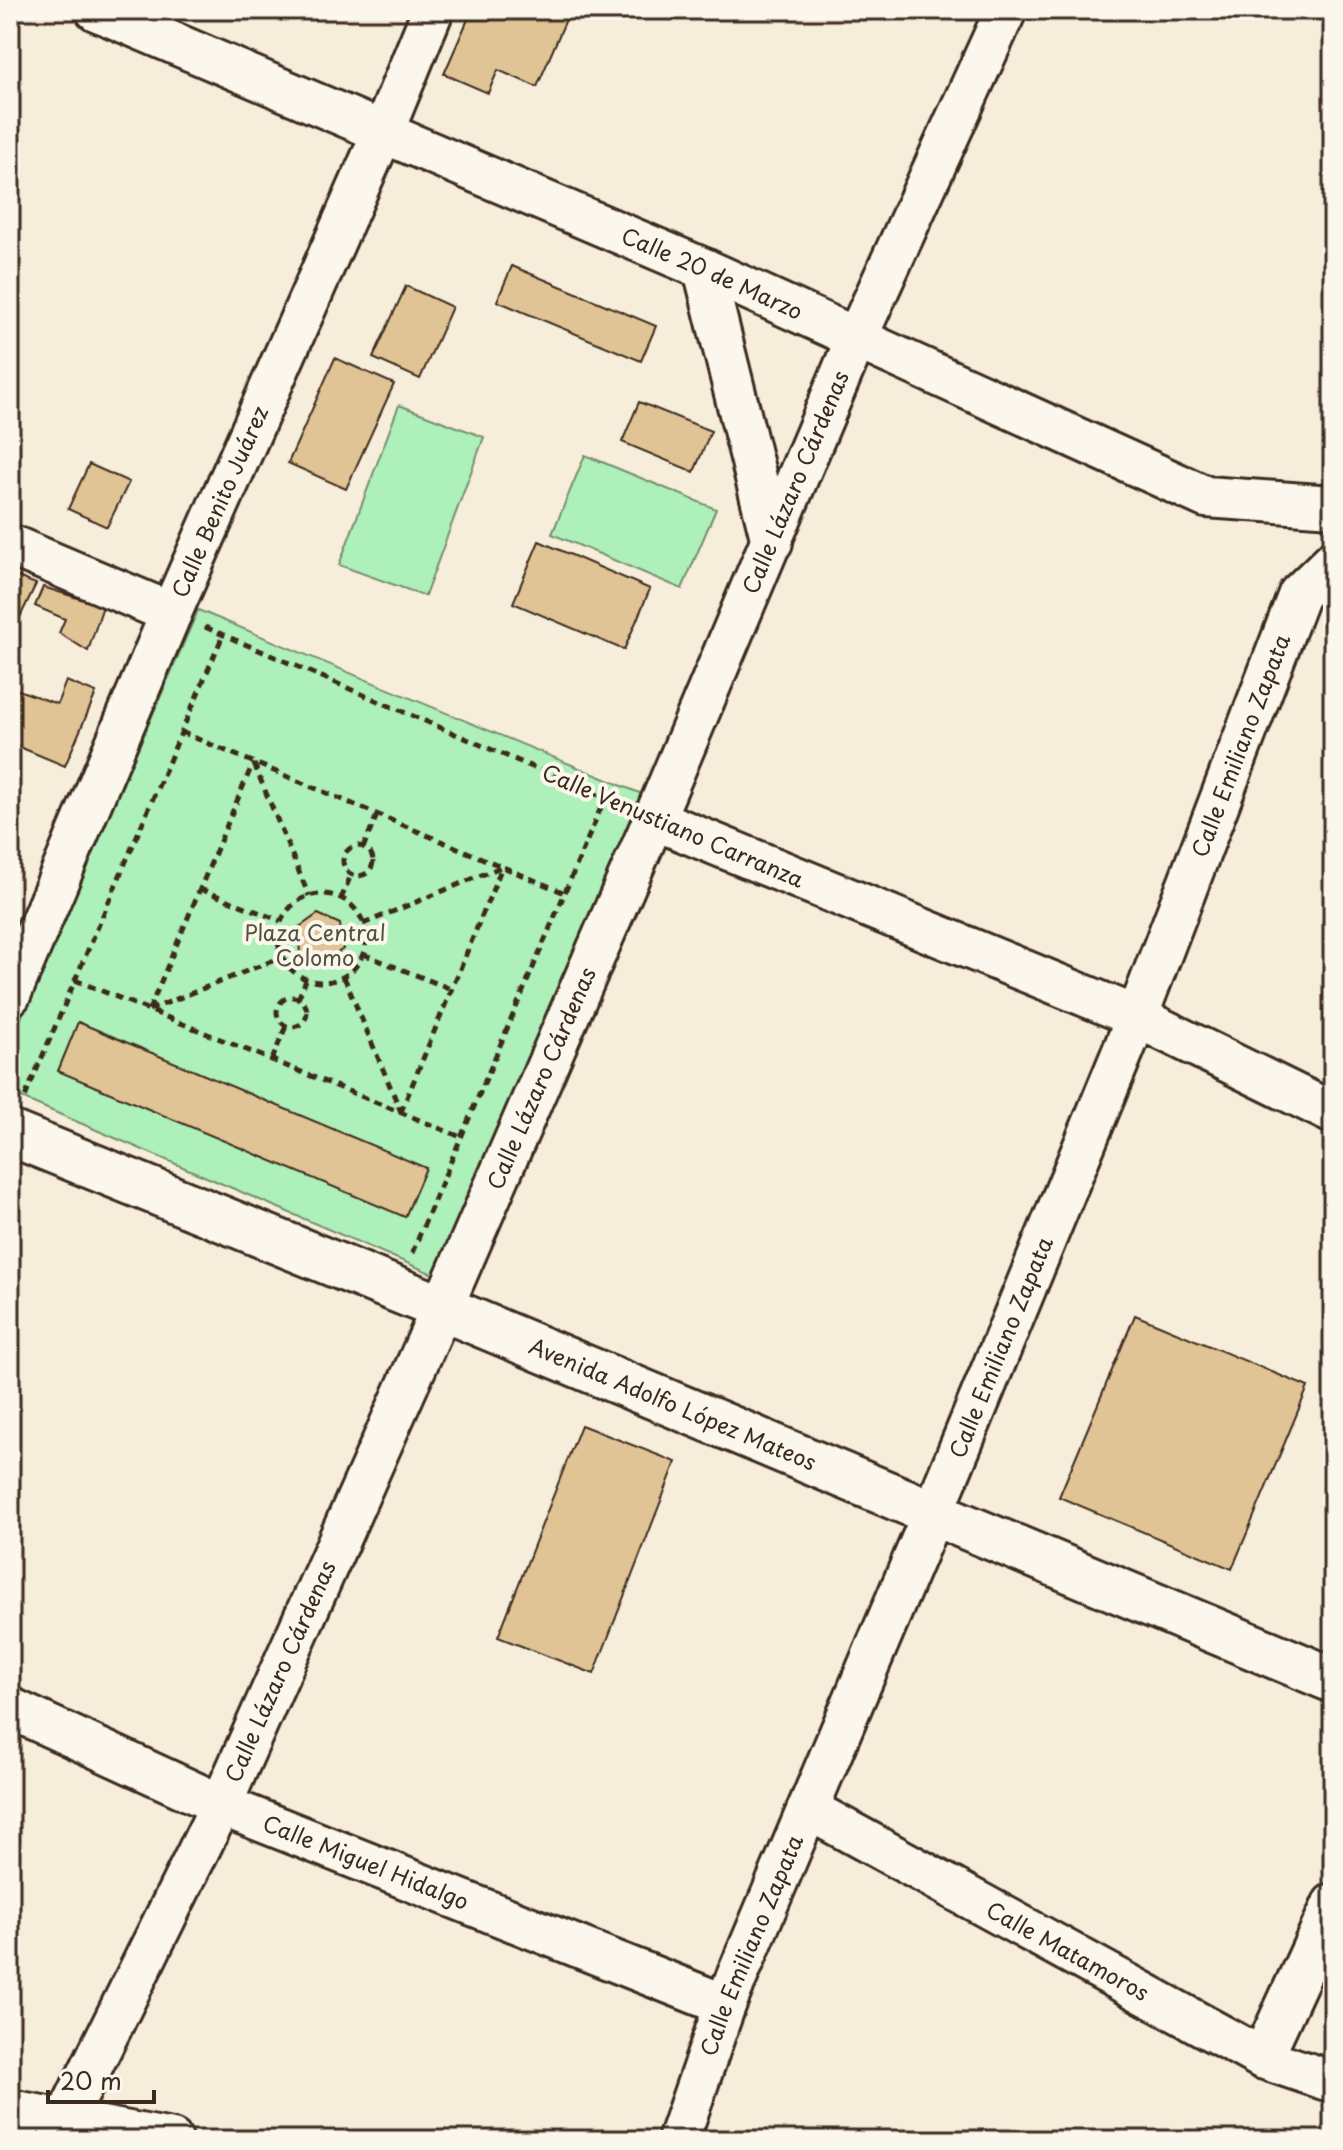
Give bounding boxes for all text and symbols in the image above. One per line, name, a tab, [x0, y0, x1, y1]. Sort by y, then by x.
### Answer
street label: Calle 20 de Marzo	[617, 218, 809, 327]
street label: Calle Lázaro Cárdenas	[733, 365, 856, 599]
street label: Calle Benito Juárez	[162, 400, 275, 602]
street label: Calle Emiliano Zapata	[1182, 629, 1297, 861]
street label: Calle Venustiano Carranza	[538, 754, 810, 895]
park label: Plaza Central Colomo	[244, 915, 386, 973]
street label: Calle Lázaro Cárdenas	[477, 961, 603, 1194]
street label: Calle Emiliano Zapata	[939, 1231, 1060, 1463]
street label: Avenida Adolfo López Mateos	[525, 1328, 822, 1477]
street label: Calle Lázaro Cárdenas	[215, 1555, 343, 1787]
street label: Calle Miguel Hidalgo	[258, 1805, 474, 1917]
street label: Calle Emiliano Zapata	[691, 1829, 810, 2060]
street label: Calle Matamoros	[981, 1892, 1156, 2008]
scale bar	[48, 2054, 154, 2104]
text: 20 m	[60, 2062, 122, 2098]

